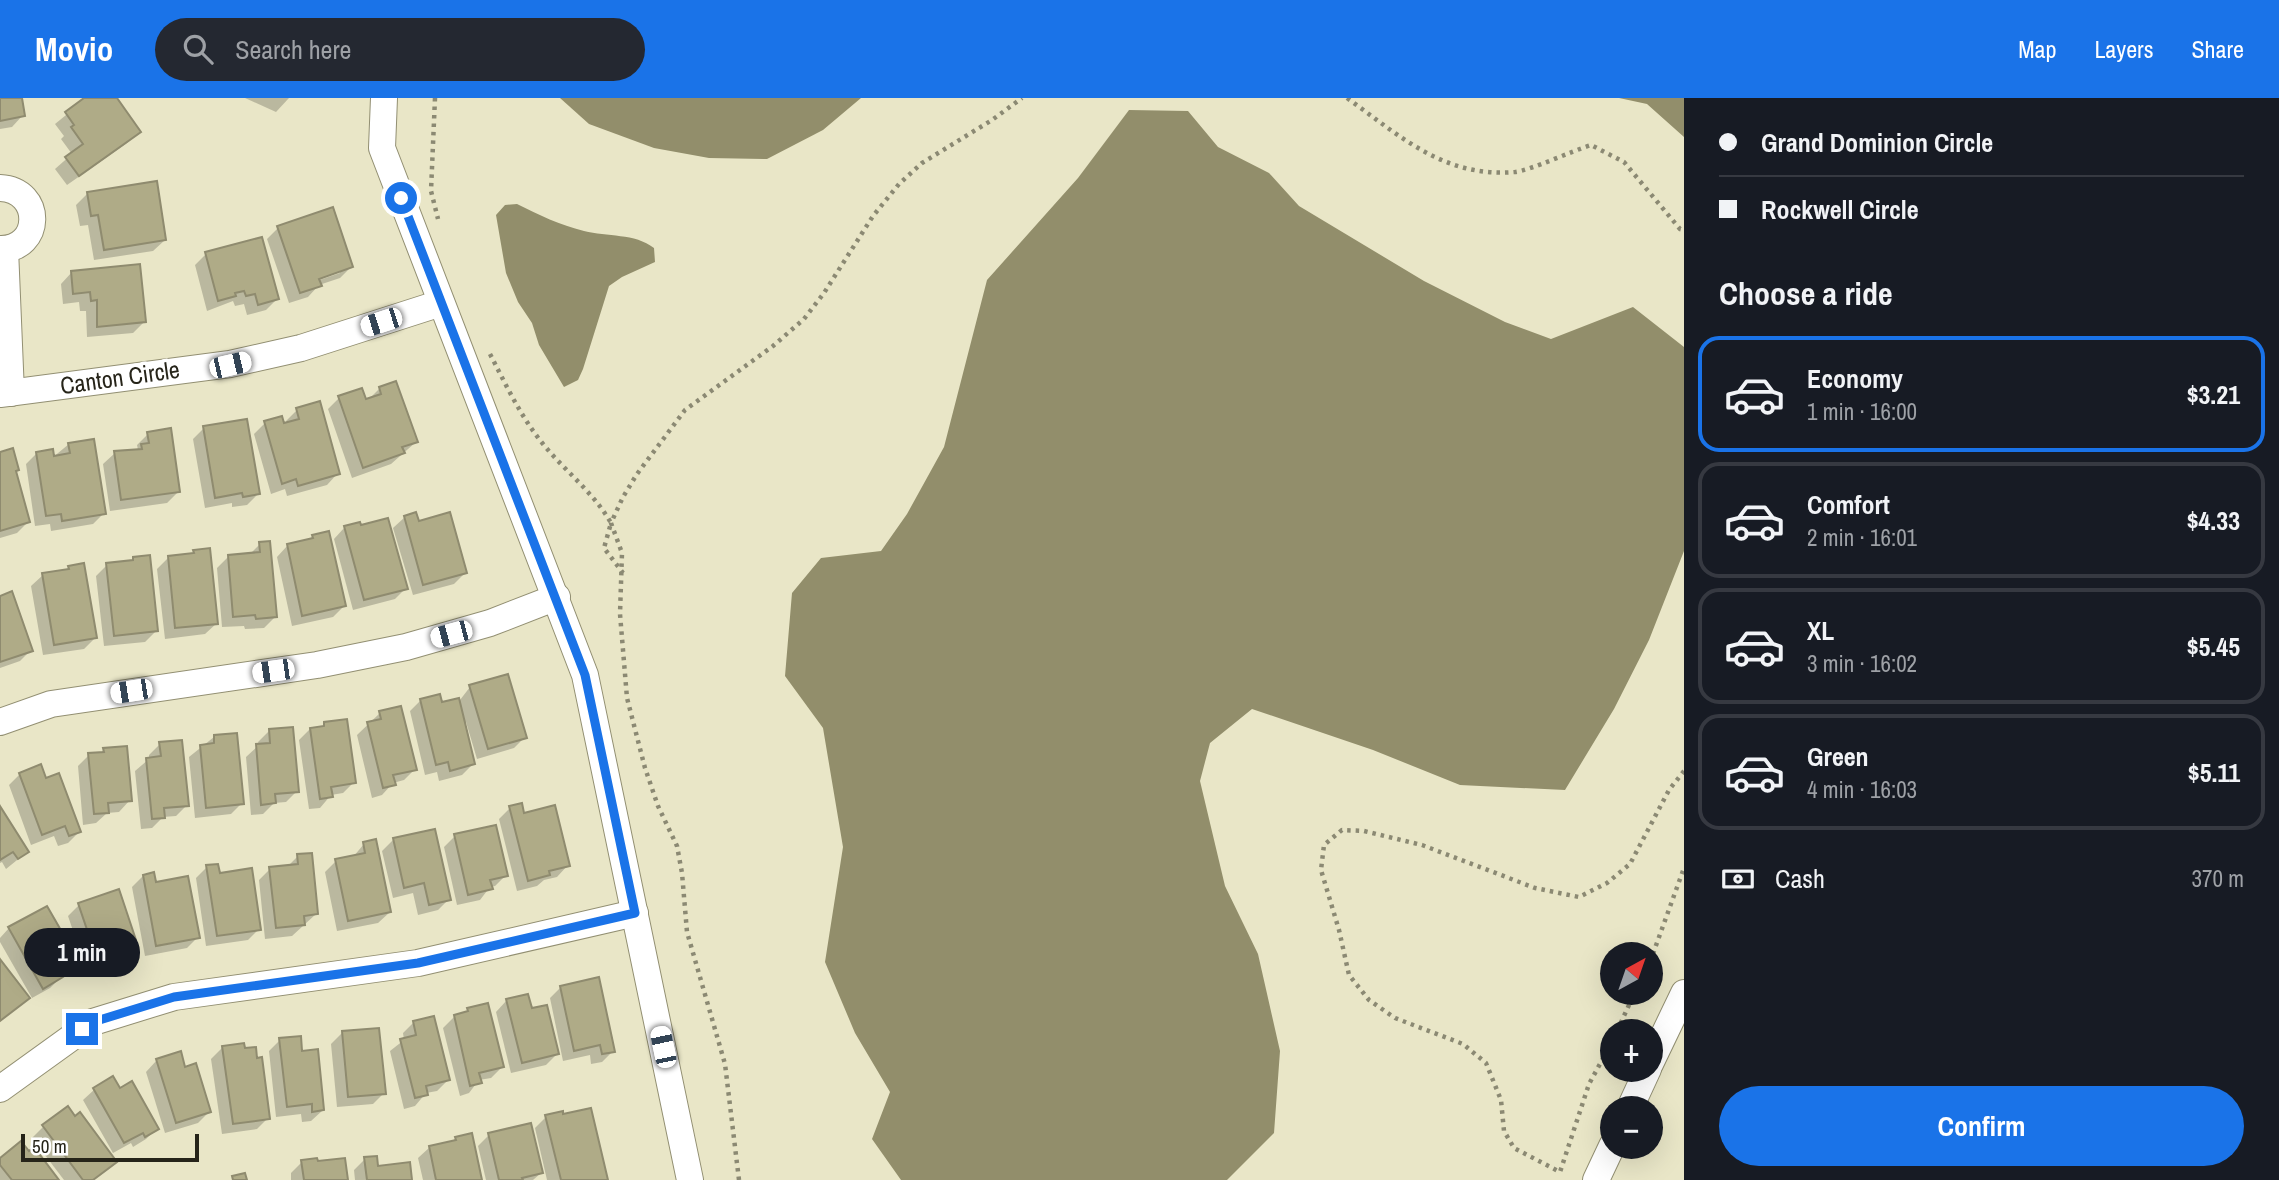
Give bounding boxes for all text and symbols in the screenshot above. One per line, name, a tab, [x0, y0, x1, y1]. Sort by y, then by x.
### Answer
search box	[155, 18, 645, 81]
text: Movio	[35, 27, 113, 71]
icon: search	[179, 30, 217, 68]
text: Search here	[235, 32, 351, 67]
text: Map	[2018, 33, 2056, 65]
text: Layers	[2094, 33, 2153, 65]
text: Share	[2191, 33, 2244, 65]
text: Grand Dominion Circle	[1761, 125, 1993, 160]
route start	[385, 182, 417, 214]
text: Rockwell Circle	[1761, 192, 1919, 227]
text: Choose a ride	[1719, 272, 1893, 315]
car	[358, 306, 405, 338]
car	[208, 350, 253, 380]
street label: Canton Circle	[58, 353, 182, 401]
text: Economy	[1807, 361, 1903, 396]
icon: car	[1723, 363, 1786, 426]
text: $3.21	[2187, 377, 2240, 412]
text: 1 min · 16:00	[1807, 396, 1917, 427]
text: Comfort	[1807, 487, 1890, 522]
icon: car	[1723, 489, 1786, 552]
text: $4.33	[2187, 503, 2240, 538]
text: 2 min · 16:01	[1807, 522, 1917, 553]
text: XL	[1807, 613, 1834, 648]
icon: car	[1723, 615, 1786, 678]
car	[428, 618, 475, 650]
text: $5.45	[2187, 629, 2240, 664]
text: 3 min · 16:02	[1807, 648, 1917, 679]
car	[251, 658, 296, 684]
car	[109, 677, 154, 705]
text: Green	[1807, 739, 1869, 774]
icon: car	[1723, 741, 1786, 804]
text: $5.11	[2188, 755, 2240, 790]
text: 4 min · 16:03	[1807, 774, 1917, 805]
icon: cash	[1719, 860, 1757, 898]
text: Cash	[1775, 861, 1825, 896]
text: 370 m	[2192, 863, 2244, 894]
callout: 1 min	[24, 928, 140, 976]
text: 1 min	[57, 937, 107, 968]
north arrow	[1600, 942, 1662, 1004]
map controls	[1600, 942, 1663, 1159]
route end	[66, 1013, 98, 1045]
button: +	[1600, 1019, 1663, 1082]
car	[649, 1024, 678, 1070]
button: Confirm	[1719, 1086, 2244, 1166]
button: −	[1600, 1096, 1663, 1159]
scale bar	[21, 1131, 200, 1163]
text: 50 m	[32, 1133, 67, 1159]

